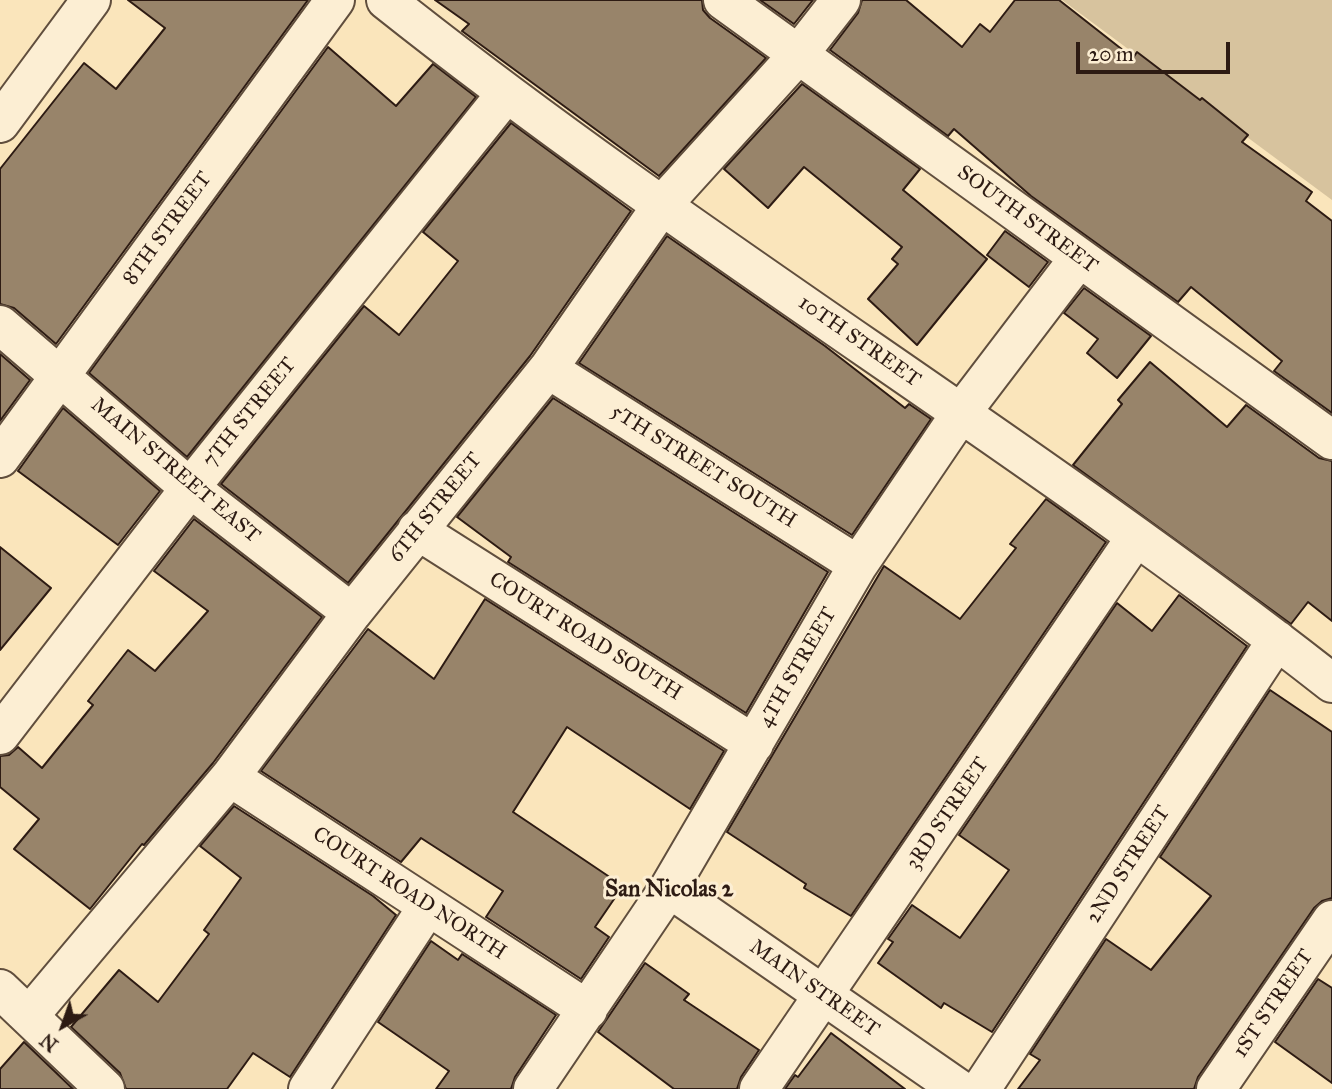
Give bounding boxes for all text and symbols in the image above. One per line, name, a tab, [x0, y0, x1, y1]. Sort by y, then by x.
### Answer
scale bar	[1080, 28, 1234, 72]
text: 20 m	[1089, 41, 1134, 67]
street label: SOUTH STREET	[952, 161, 1102, 279]
street label: 8TH STREET	[118, 167, 218, 291]
street label: 10TH STREET	[793, 291, 925, 393]
street label: 7TH STREET	[198, 353, 302, 473]
street label: MAIN STREET EAST	[85, 393, 265, 549]
street label: 5TH STREET SOUTH	[606, 400, 800, 534]
street label: 6TH STREET	[384, 448, 488, 568]
street label: COURT ROAD SOUTH	[484, 567, 686, 707]
street label: 4TH STREET	[753, 603, 843, 733]
street label: 3RD STREET	[901, 753, 995, 875]
street label: 2ND STREET	[1082, 802, 1176, 928]
street label: COURT ROAD NORTH	[307, 822, 511, 966]
district label: San Nicolas 2	[605, 876, 733, 904]
street label: MAIN STREET	[744, 935, 884, 1043]
street label: 1ST STREET	[1229, 945, 1319, 1063]
north arrow	[28, 991, 98, 1061]
text: N	[36, 1028, 63, 1056]

